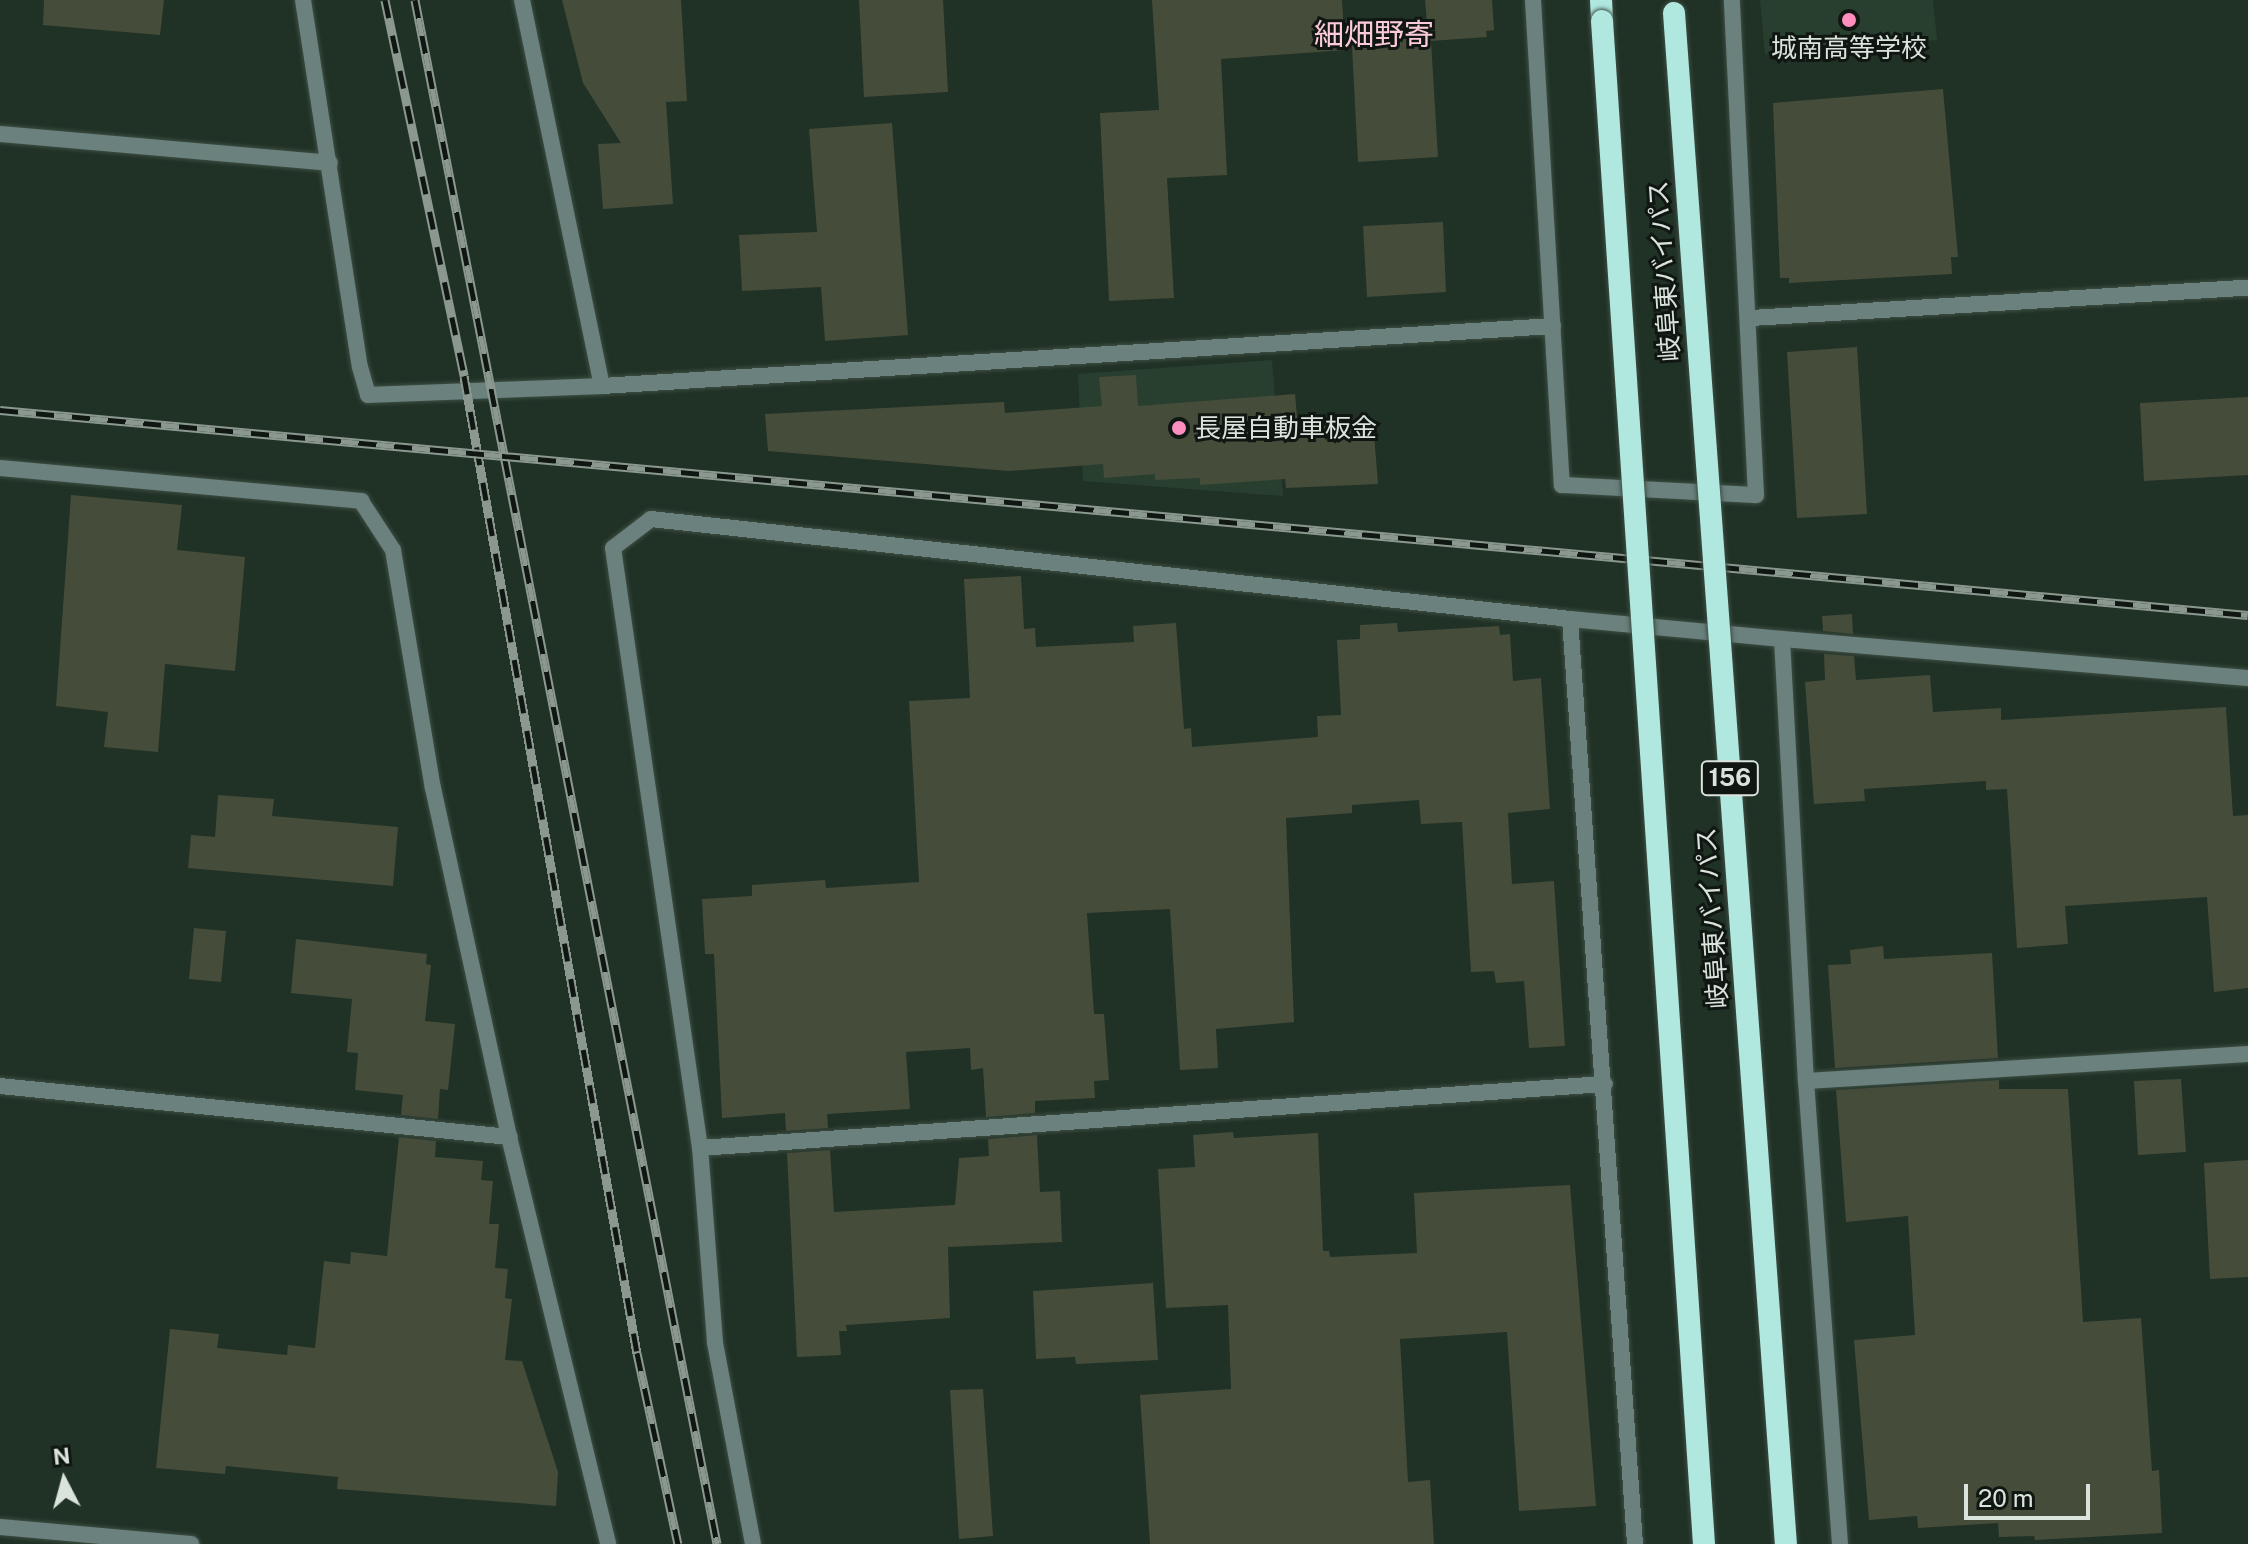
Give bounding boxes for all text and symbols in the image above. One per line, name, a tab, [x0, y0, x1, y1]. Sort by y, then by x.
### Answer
marker: 城南高等学校	[1840, 11, 1858, 29]
district label: 細畑野寄	[1314, 16, 1434, 52]
place label: 城南高等学校	[1771, 32, 1927, 64]
street label: 岐阜東バイパス	[1642, 179, 1686, 363]
place label: 長屋自動車板金	[1195, 412, 1377, 444]
marker: 長屋自動車板金	[1170, 419, 1188, 437]
road number: 156	[1700, 758, 1760, 798]
street label: 岐阜東バイパス	[1690, 826, 1734, 1010]
north arrow	[24, 1440, 104, 1520]
text: N	[52, 1442, 71, 1470]
scale bar	[1968, 1468, 2094, 1518]
text: 20 m	[1978, 1484, 2034, 1512]

